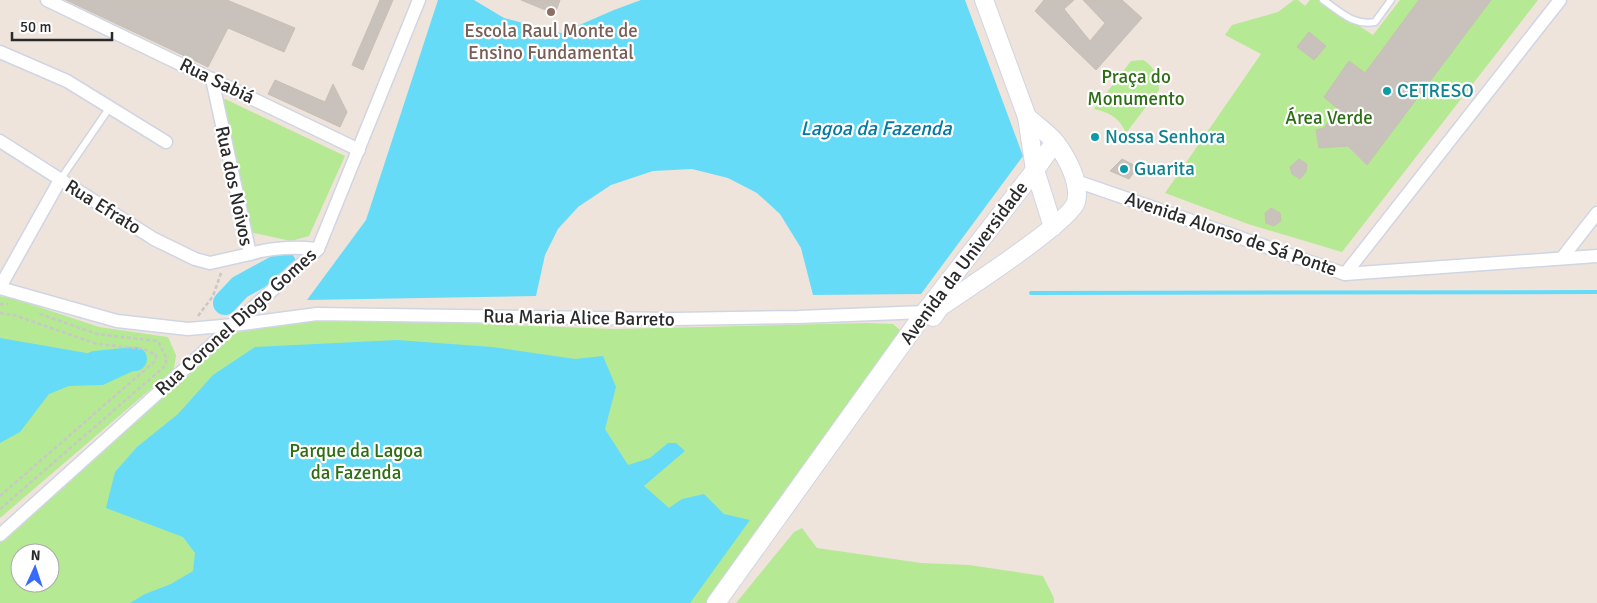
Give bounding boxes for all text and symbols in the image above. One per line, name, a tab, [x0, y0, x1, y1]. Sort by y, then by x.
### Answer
marker: Escola Raul Monte de Ensino Fundamental	[545, 6, 557, 18]
scale bar	[12, 10, 112, 42]
text: 50 m	[20, 18, 51, 36]
place label: Escola Raul Monte de Ensino Fundamental	[464, 19, 638, 65]
street label: Rua Sabiá	[176, 53, 258, 109]
park label: Praça do Monumento	[1087, 65, 1185, 111]
place label: CETRESO	[1397, 79, 1474, 103]
marker: CETRESO	[1381, 85, 1393, 97]
park label: Área Verde	[1285, 106, 1373, 130]
water label: Lagoa da Fazenda	[800, 116, 952, 141]
street label: Rua dos Noivos	[210, 124, 258, 248]
place label: Nossa Senhora	[1105, 125, 1225, 149]
marker: Nossa Senhora	[1089, 131, 1101, 143]
place label: Guarita	[1134, 157, 1195, 181]
marker: Guarita	[1118, 163, 1130, 175]
street label: Rua Efrato	[61, 174, 146, 240]
street label: Avenida da Universidade	[895, 177, 1033, 349]
street label: Avenida Alonso de Sá Ponte	[1122, 186, 1340, 282]
street label: Rua Coronel Diogo Gomes	[150, 243, 322, 401]
street label: Rua Maria Alice Barreto	[483, 304, 675, 332]
park label: Parque da Lagoa da Fazenda	[289, 439, 423, 485]
north arrow	[10, 543, 60, 593]
text: N	[30, 547, 41, 564]

